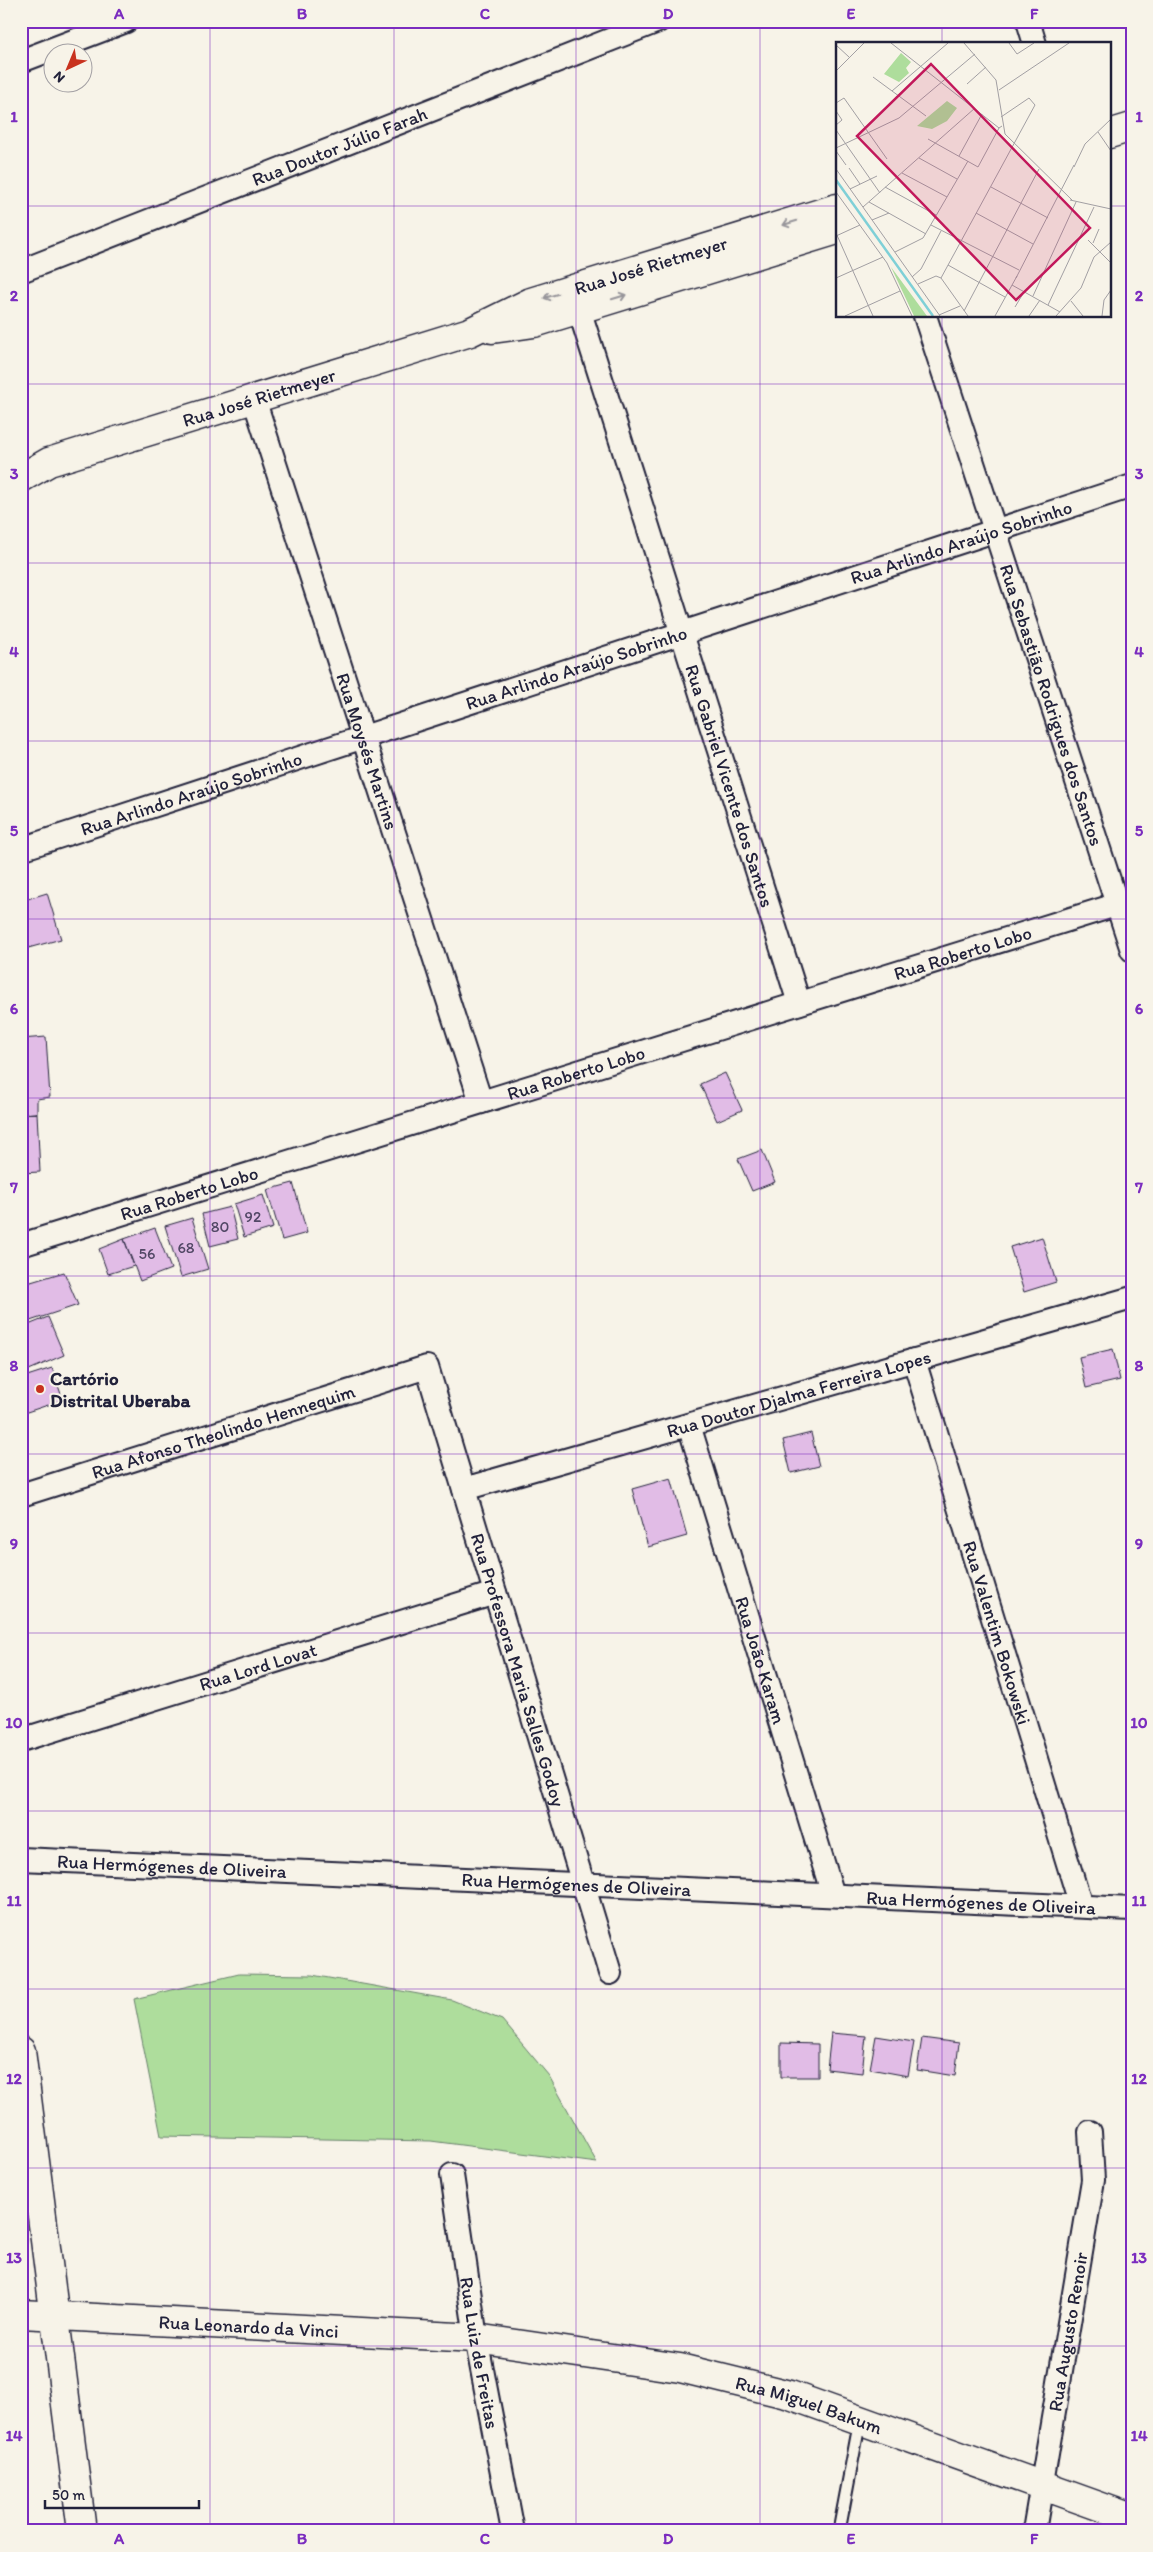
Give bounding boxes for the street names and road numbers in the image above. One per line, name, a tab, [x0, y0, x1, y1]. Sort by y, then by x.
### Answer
street label: Rua Doutor Júlio Farah	[248, 101, 431, 191]
street label: Rua José Rietmeyer	[571, 231, 731, 300]
street label: Rua José Rietmeyer	[180, 362, 339, 432]
street label: Rua Arlindo Araújo Sobrinho	[847, 495, 1075, 589]
street label: Rua Sebastião Rodrigues dos Santos	[995, 561, 1109, 849]
street label: Rua Arlindo Araújo Sobrinho	[462, 621, 690, 715]
street label: Rua Gabriel Vicente dos Santos	[681, 661, 779, 910]
street label: Rua Moysés Martins	[332, 670, 404, 832]
street label: Rua Arlindo Araújo Sobrinho	[77, 746, 305, 840]
street label: Rua Roberto Lobo	[891, 920, 1034, 985]
street label: Rua Roberto Lobo	[504, 1040, 648, 1105]
street label: Rua Roberto Lobo	[117, 1161, 261, 1225]
street label: Rua Doutor Djalma Ferreira Lopes	[664, 1345, 933, 1442]
street label: Rua Afonso Theolindo Hennequim	[89, 1379, 358, 1484]
street label: Rua Professora Maria Salles Godoy	[466, 1530, 571, 1809]
street label: Rua Valentim Bokowski	[958, 1538, 1036, 1727]
street label: Rua João Karam	[731, 1594, 792, 1727]
street label: Rua Lord Lovat	[196, 1638, 319, 1696]
street label: Rua Hermógenes de Oliveira	[57, 1849, 287, 1882]
street label: Rua Hermógenes de Oliveira	[461, 1867, 692, 1901]
street label: Rua Hermógenes de Oliveira	[866, 1886, 1096, 1919]
street label: Rua Augusto Renoir	[1043, 2250, 1092, 2413]
street label: Rua Luiz de Freitas	[456, 2275, 505, 2431]
street label: Rua Leonardo da Vinci	[158, 2310, 339, 2342]
street label: Rua Miguel Bakum	[733, 2371, 886, 2439]

